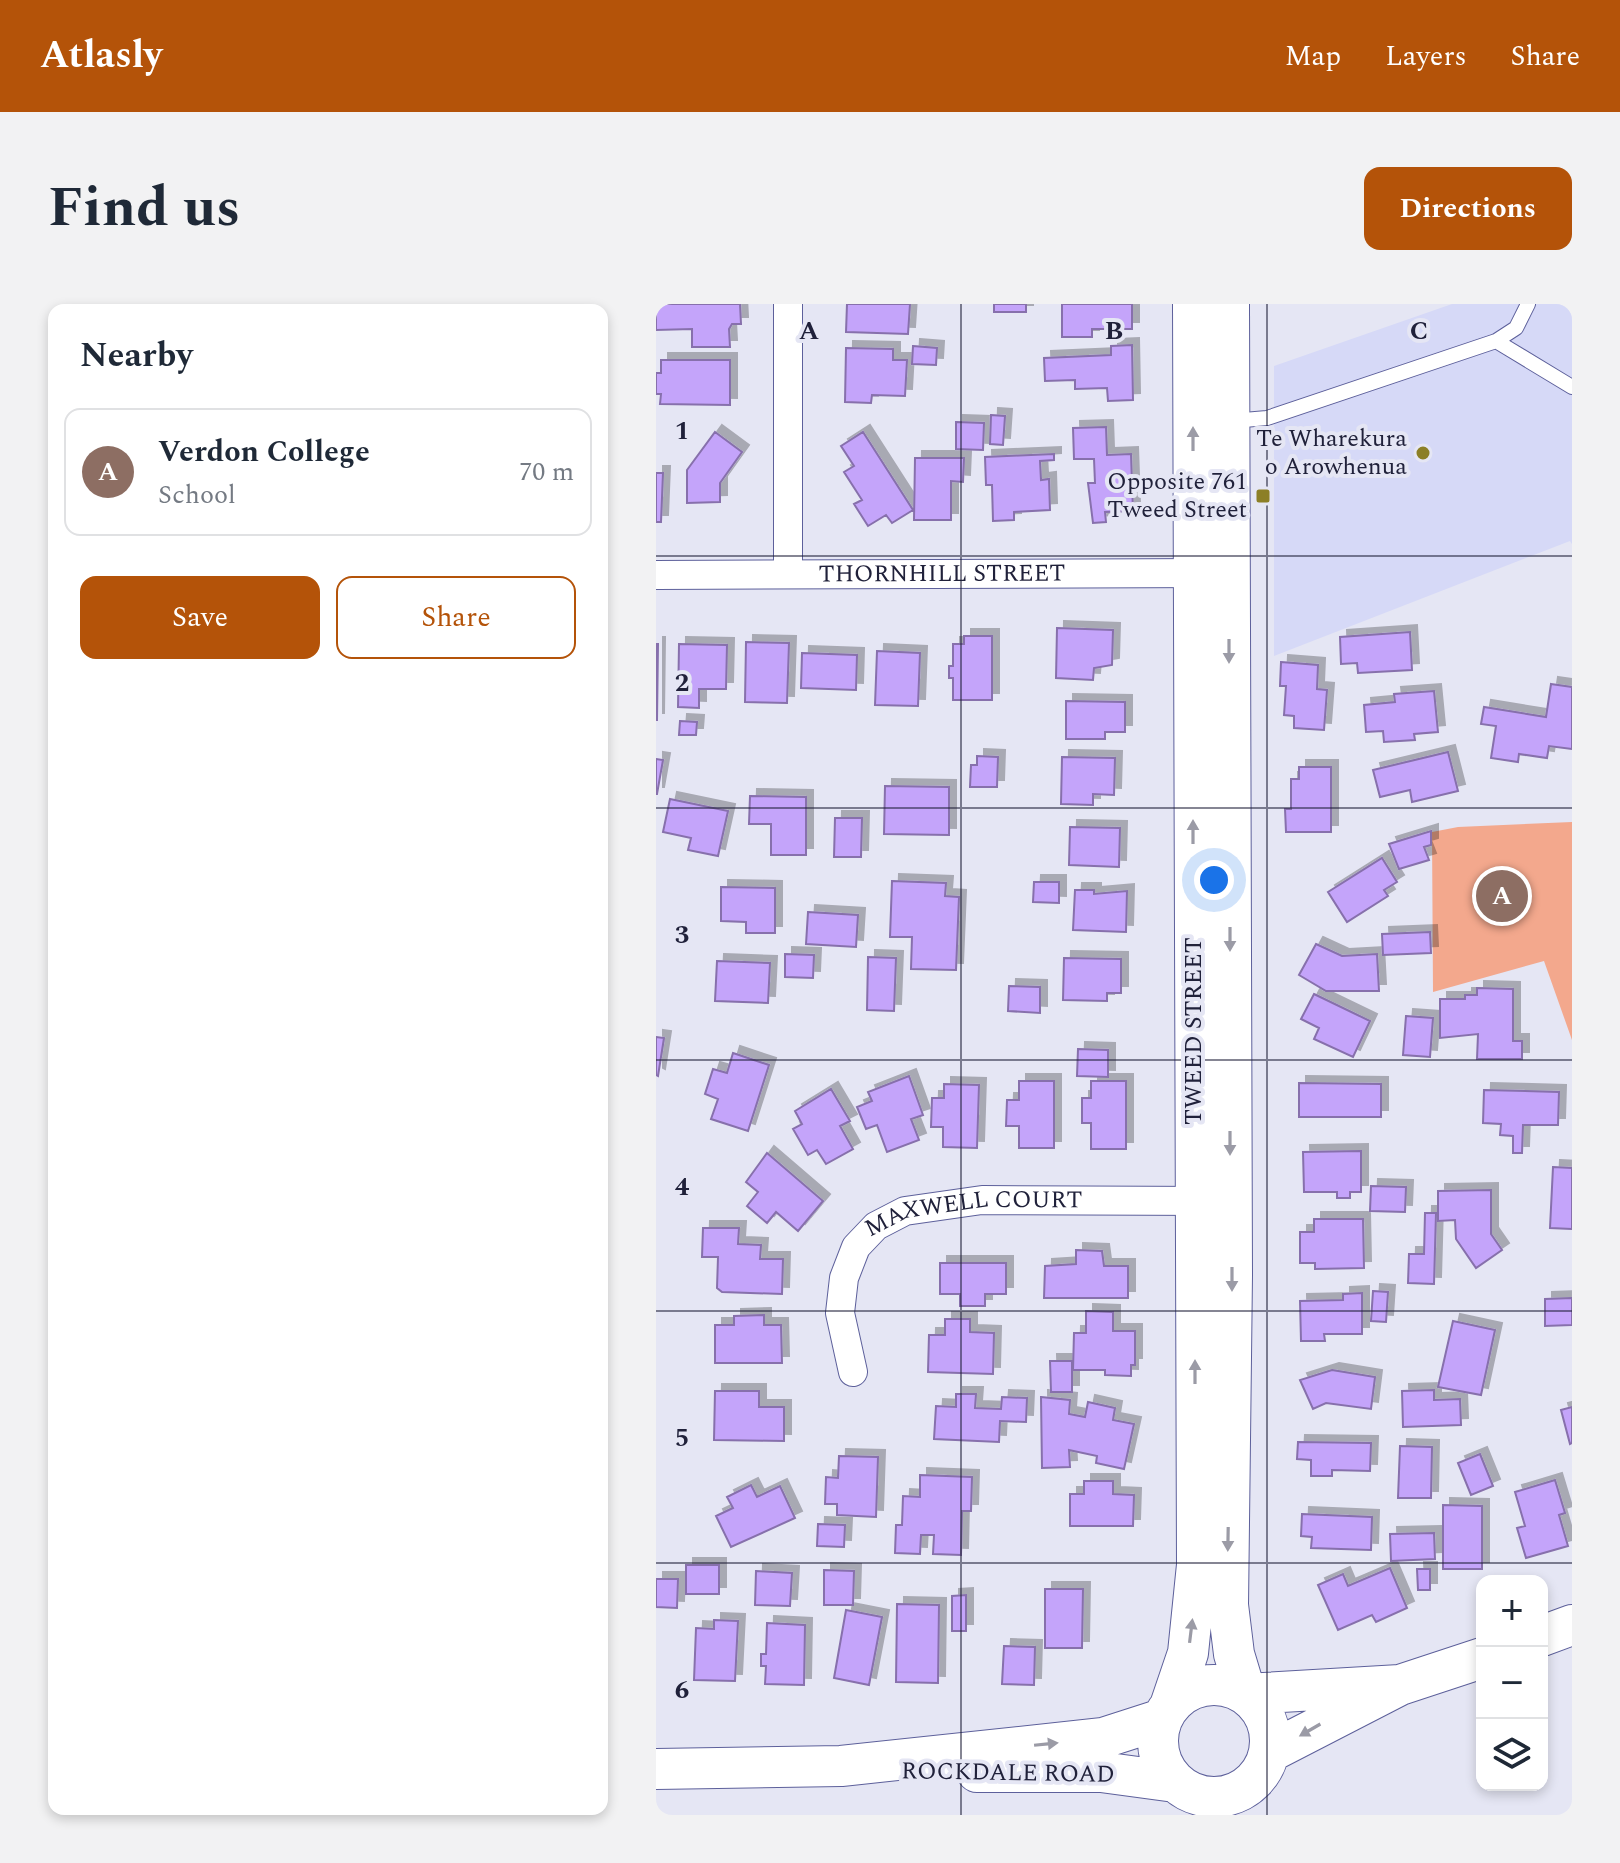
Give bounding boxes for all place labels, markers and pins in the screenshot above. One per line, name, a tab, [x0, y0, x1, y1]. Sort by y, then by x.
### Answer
place label: Te Wharekura o Arowhenua	[1256, 421, 1407, 485]
marker: Te Wharekura o Arowhenua	[1414, 444, 1432, 462]
place label: Opposite 761 Tweed Street	[1107, 464, 1247, 528]
marker: Opposite 761 Tweed Street	[1254, 487, 1272, 505]
pin: A	[1476, 866, 1528, 926]

